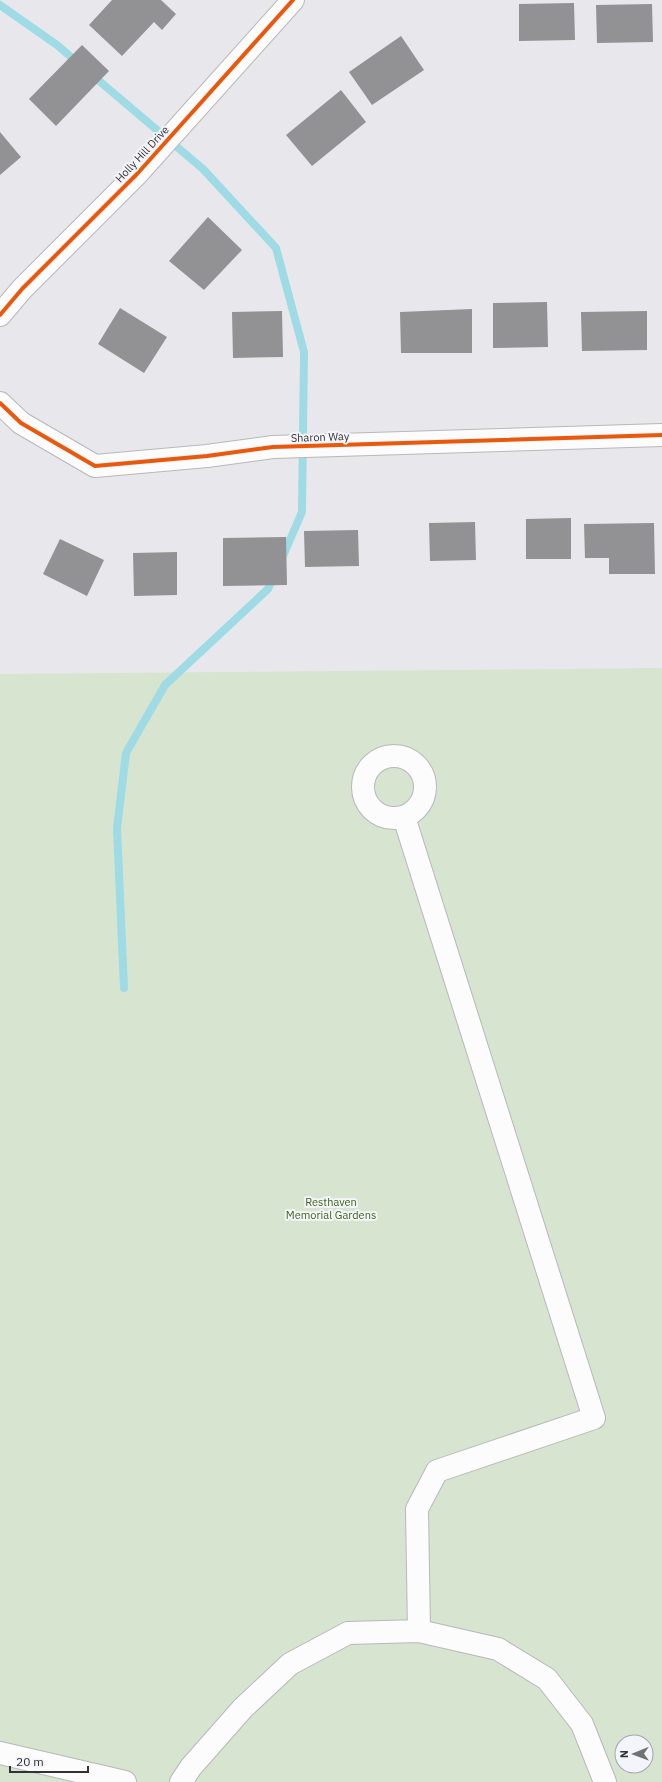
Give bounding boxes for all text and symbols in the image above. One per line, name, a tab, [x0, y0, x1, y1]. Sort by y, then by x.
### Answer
street label: Holly Hill Drive	[112, 123, 172, 185]
street label: Sharon Way	[291, 429, 350, 445]
park label: Resthaven Memorial Gardens	[286, 1195, 376, 1222]
north arrow	[614, 1734, 654, 1774]
scale bar	[10, 1748, 88, 1774]
text: N	[617, 1750, 631, 1758]
text: 20 m	[16, 1754, 44, 1769]

